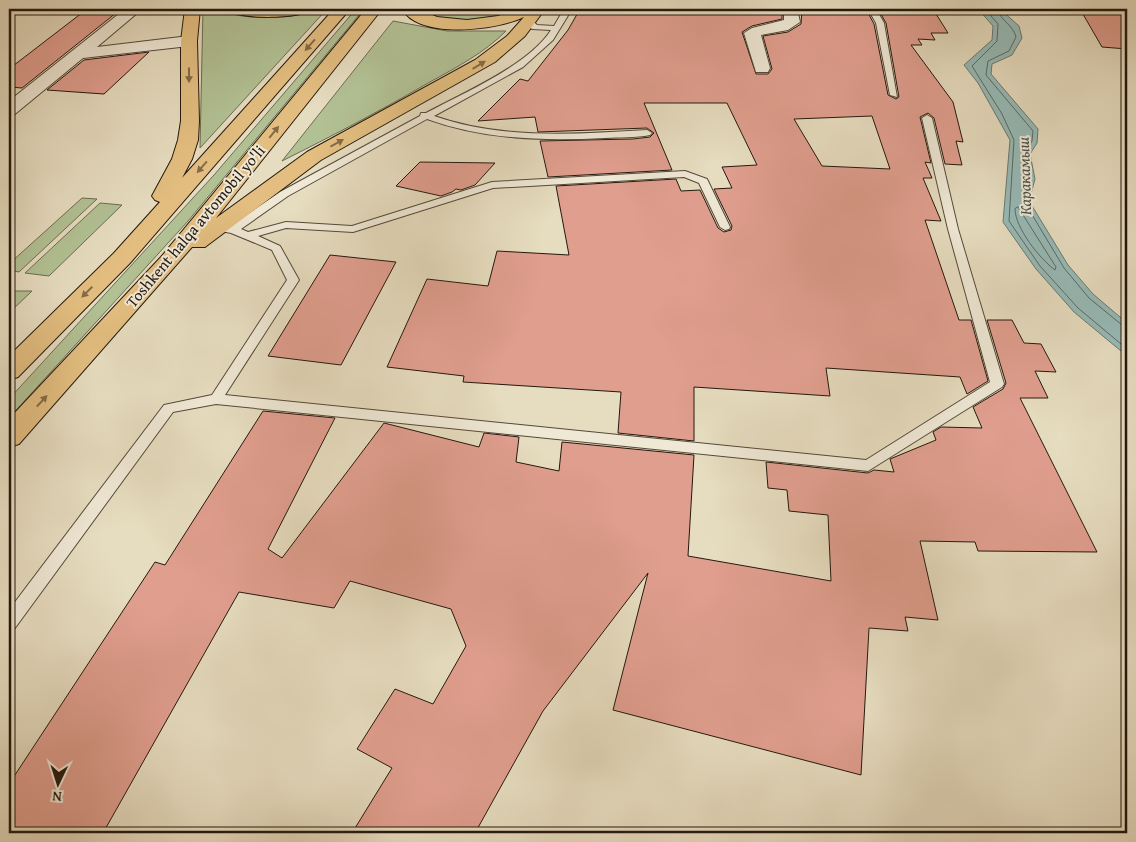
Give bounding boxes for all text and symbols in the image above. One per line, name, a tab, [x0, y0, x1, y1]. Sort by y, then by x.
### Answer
one-way arrow	[304, 39, 315, 52]
one-way arrow	[473, 60, 486, 69]
one-way arrow	[185, 67, 193, 83]
one-way arrow	[268, 126, 279, 139]
water label: Каракамыш	[1011, 136, 1037, 216]
street label: Toshkent halqa avtomobil yo'li	[120, 139, 271, 313]
one-way arrow	[330, 139, 345, 147]
one-way arrow	[197, 161, 208, 173]
one-way arrow	[82, 286, 94, 298]
one-way arrow	[36, 395, 48, 407]
north arrow	[32, 760, 82, 810]
text: N	[51, 787, 62, 807]

